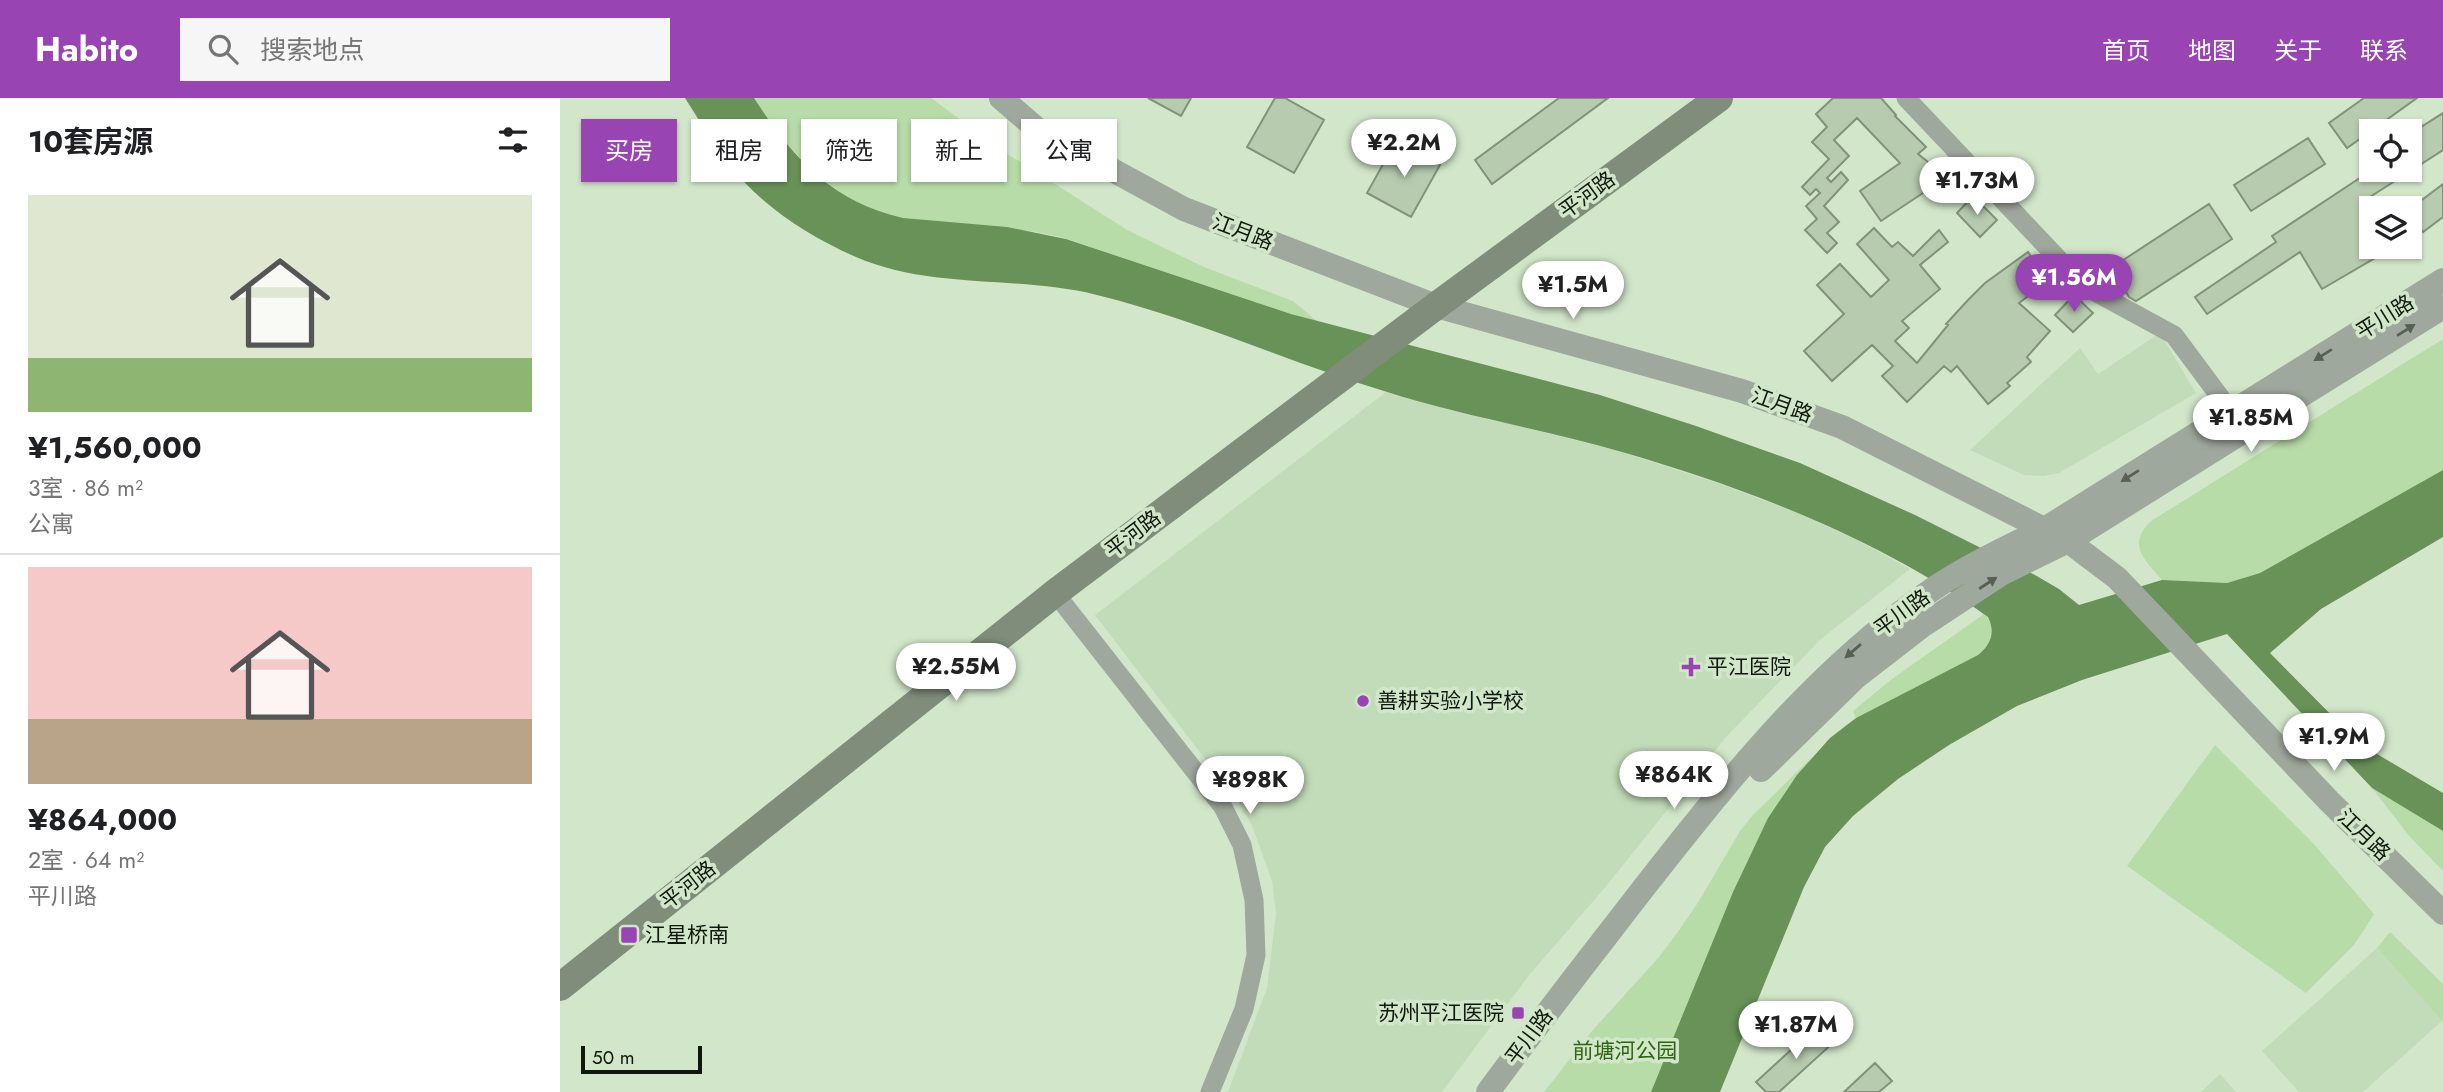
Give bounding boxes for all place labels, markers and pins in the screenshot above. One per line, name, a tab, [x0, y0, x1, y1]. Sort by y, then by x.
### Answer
pin: ¥2.2M	[1355, 120, 1453, 179]
pin: ¥1.73M	[1920, 158, 2034, 217]
pin: ¥1.56M	[2017, 254, 2131, 314]
pin: ¥1.5M	[1524, 262, 1622, 321]
pin: ¥1.85M	[2194, 394, 2308, 454]
pin: ¥2.55M	[899, 644, 1013, 703]
place label: 平江医院	[1707, 652, 1791, 682]
marker: 平江医院	[1681, 657, 1701, 677]
place label: 善耕实验小学校	[1377, 686, 1524, 716]
marker: 善耕实验小学校	[1355, 693, 1371, 709]
pin: ¥1.9M	[2285, 714, 2383, 773]
pin: ¥864K	[1625, 752, 1723, 811]
pin: ¥898K	[1201, 756, 1299, 816]
place label: 江星桥南	[645, 920, 729, 950]
marker: 江星桥南	[619, 925, 639, 945]
place label: 苏州平江医院	[1378, 998, 1504, 1028]
pin: ¥1.87M	[1739, 1002, 1853, 1061]
marker: 苏州平江医院	[1510, 1005, 1526, 1021]

